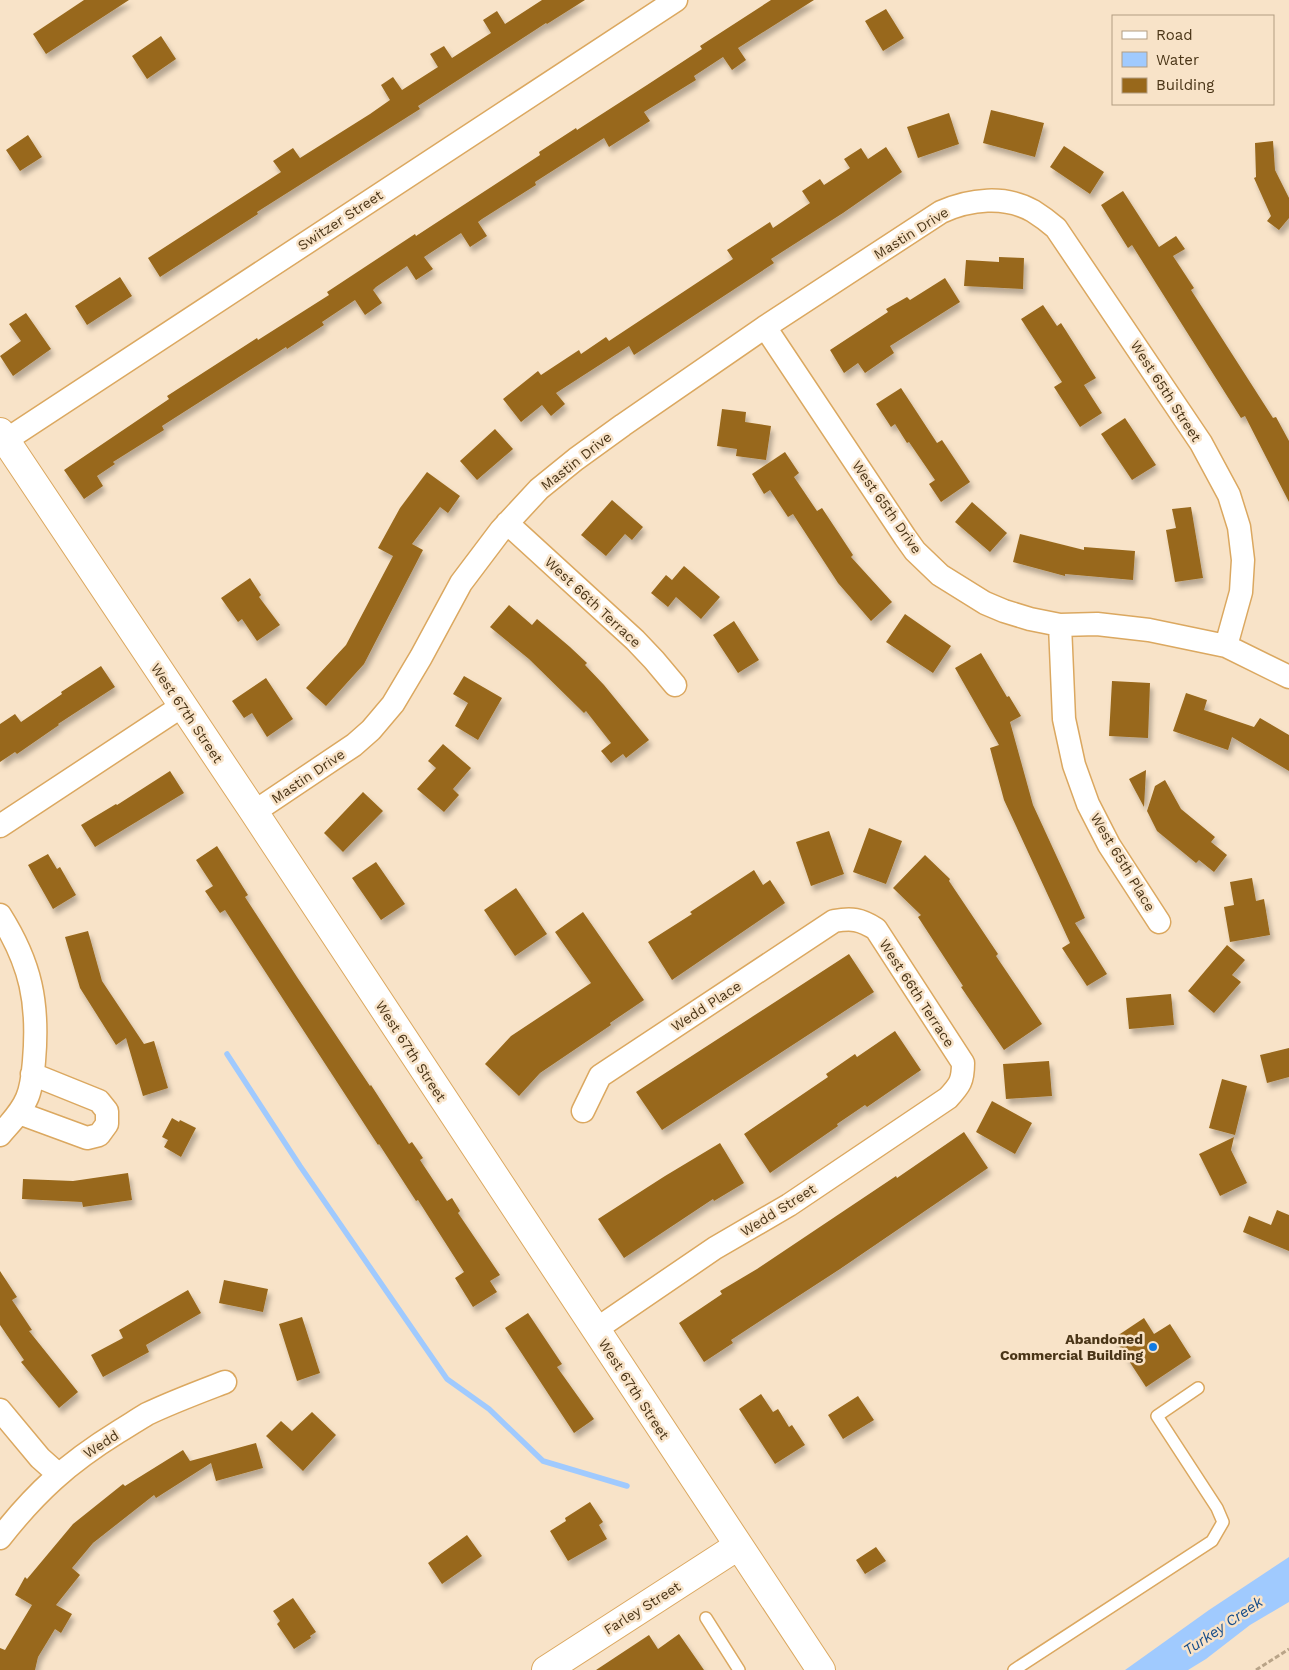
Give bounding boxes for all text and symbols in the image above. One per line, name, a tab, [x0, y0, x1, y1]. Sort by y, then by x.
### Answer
legend	[1112, 15, 1274, 105]
text: Road	[1156, 26, 1193, 44]
text: Water	[1156, 51, 1199, 69]
text: Building	[1156, 76, 1214, 94]
street label: Switzer Street	[295, 187, 386, 253]
street label: Mastin Drive	[871, 204, 951, 262]
street label: West 65th Street	[1127, 338, 1205, 445]
street label: Mastin Drive	[538, 429, 614, 493]
street label: West 65th Drive	[849, 457, 925, 557]
street label: West 66th Terrace	[542, 553, 644, 651]
street label: West 67th Street	[148, 660, 226, 766]
street label: Mastin Drive	[268, 746, 348, 806]
street label: West 65th Place	[1087, 810, 1159, 914]
street label: West 66th Terrace	[876, 936, 958, 1050]
street label: Wedd Place	[668, 977, 744, 1035]
street label: West 67th Street	[372, 998, 450, 1104]
street label: Wedd Street	[737, 1180, 819, 1239]
place label: Abandoned Commercial Building	[1000, 1331, 1143, 1363]
street label: West 67th Street	[595, 1336, 673, 1442]
marker: Abandoned Commercial Building	[1147, 1341, 1159, 1353]
street label: Wedd	[80, 1427, 122, 1461]
street label: Farley Street	[601, 1578, 683, 1638]
water label: Turkey Creek	[1180, 1592, 1267, 1659]

